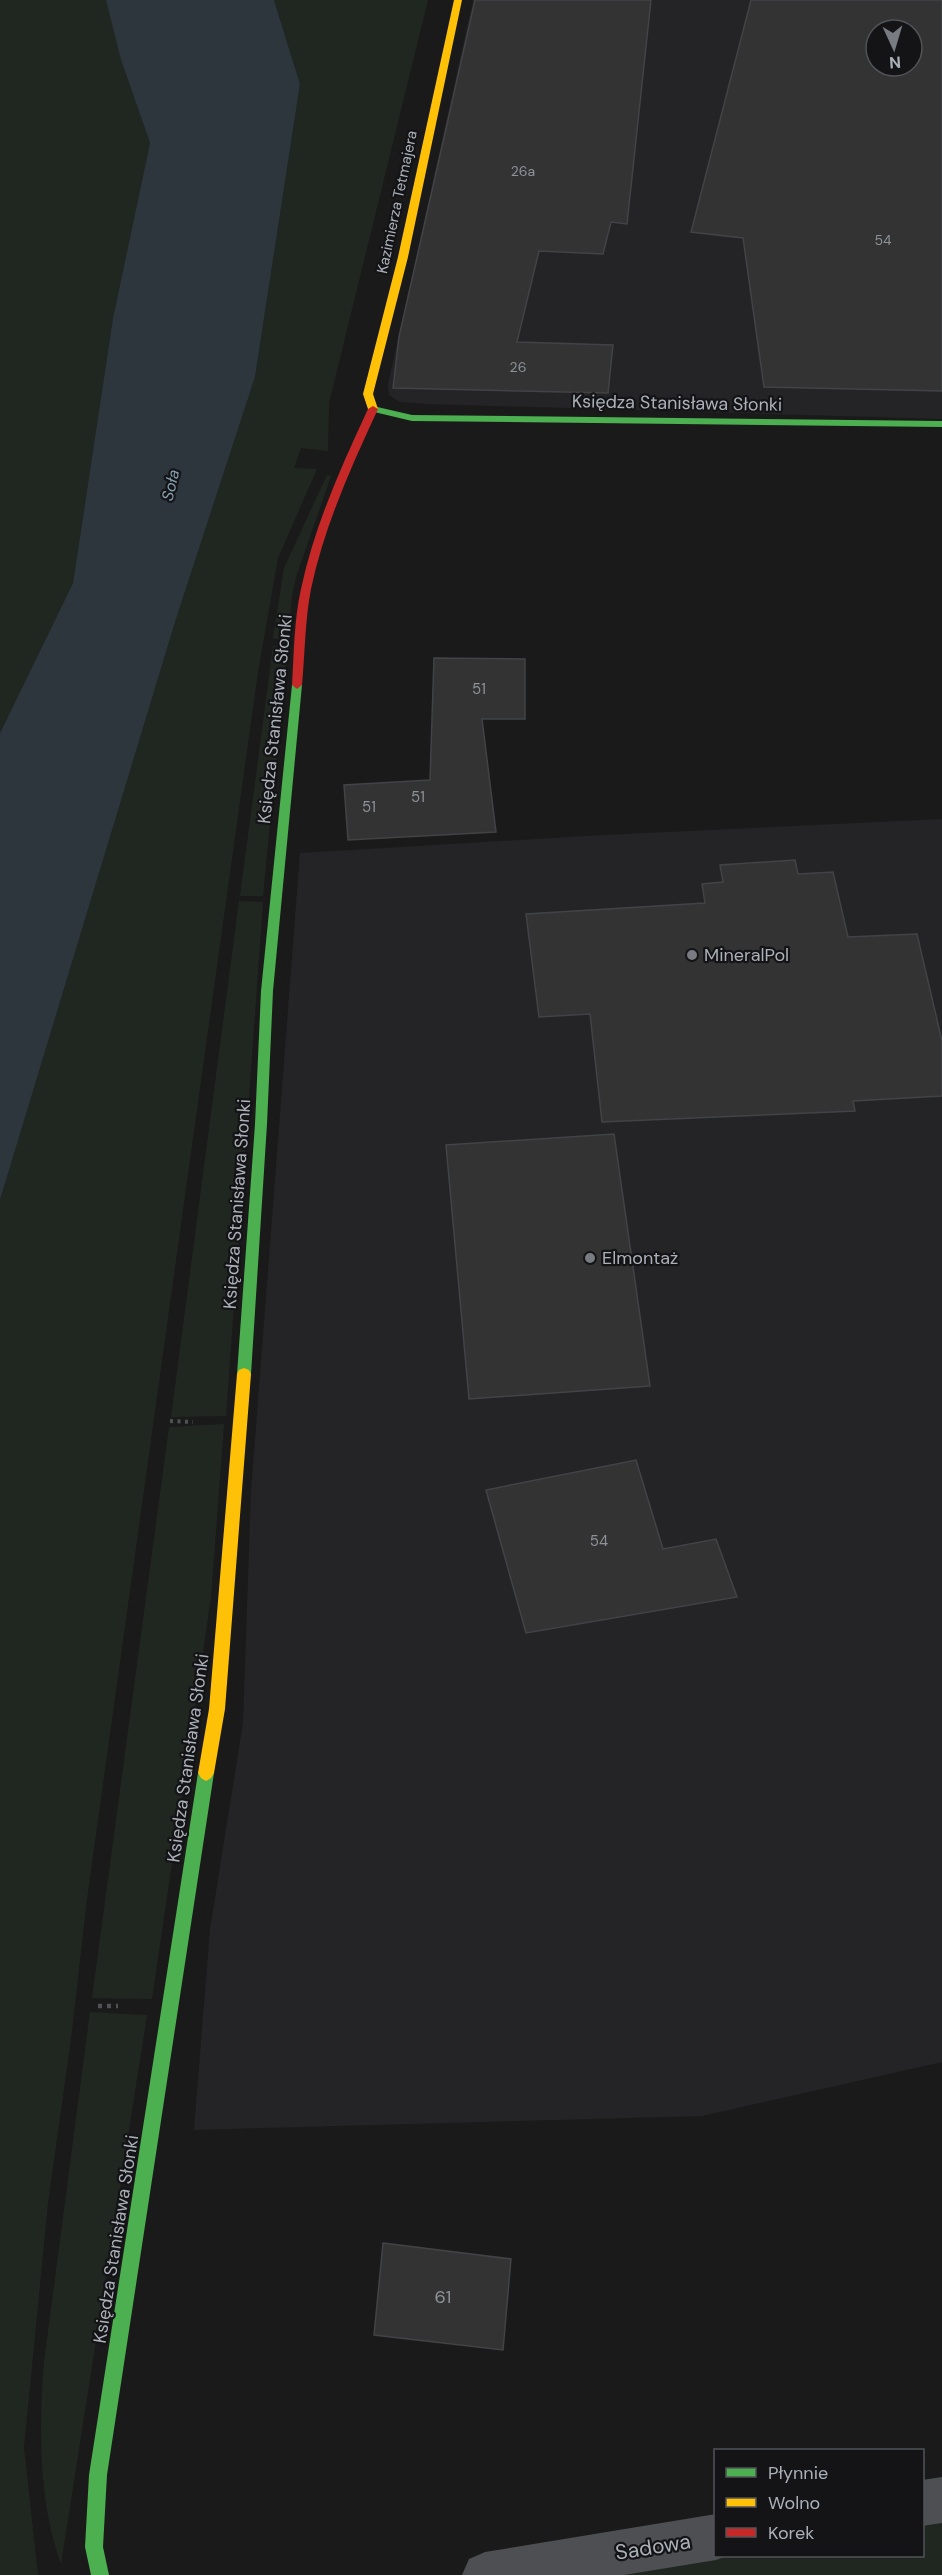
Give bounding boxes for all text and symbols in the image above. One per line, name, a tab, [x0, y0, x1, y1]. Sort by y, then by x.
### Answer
north arrow	[864, 18, 924, 78]
text: N	[888, 52, 902, 73]
street label: Kazimierza Tetmajera	[372, 129, 422, 275]
house number: 26a	[511, 162, 535, 180]
house number: 54	[874, 231, 892, 249]
house number: 26	[510, 358, 526, 376]
street label: Księdza Stanisława Słonki	[572, 389, 782, 417]
water label: Soła	[157, 467, 184, 503]
street label: Księdza Stanisława Słonki	[252, 613, 298, 825]
house number: 51	[472, 679, 486, 699]
house number: 51	[411, 787, 425, 807]
house number: 51	[362, 797, 376, 817]
place label: MineralPol	[704, 943, 789, 967]
marker: MineralPol	[685, 948, 699, 962]
street label: Księdza Stanisława Słonki	[218, 1098, 256, 1310]
place label: Elmontaż	[602, 1246, 678, 1270]
marker: Elmontaż	[583, 1251, 597, 1265]
house number: 54	[590, 1531, 608, 1551]
street label: Księdza Stanisława Słonki	[161, 1652, 215, 1864]
street label: Księdza Stanisława Słonki	[88, 2133, 144, 2345]
house number: 61	[435, 2285, 451, 2309]
legend	[714, 2449, 924, 2557]
text: Płynnie	[768, 2461, 828, 2485]
text: Wolno	[768, 2491, 820, 2515]
text: Korek	[768, 2521, 814, 2545]
street label: Sadowa	[613, 2527, 693, 2567]

